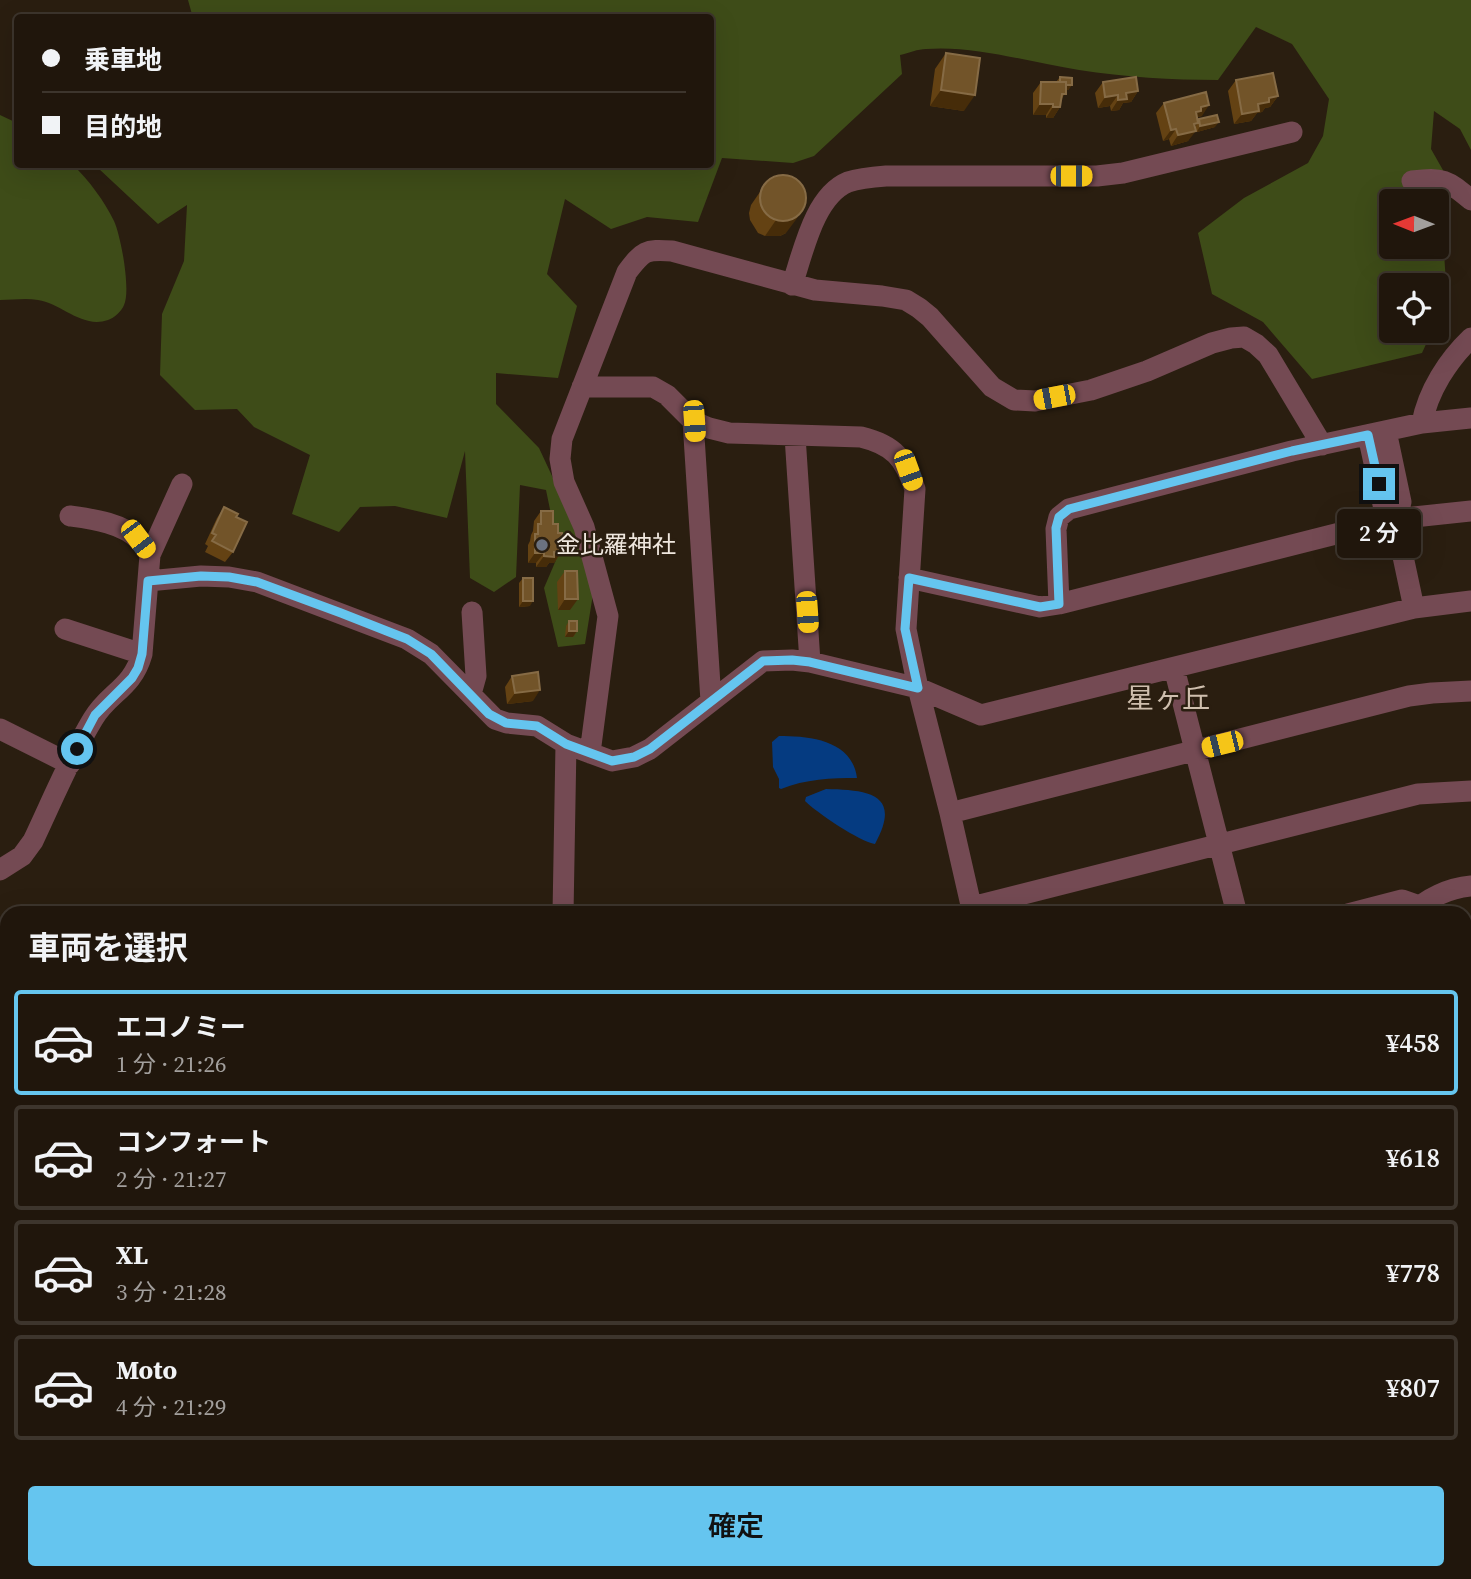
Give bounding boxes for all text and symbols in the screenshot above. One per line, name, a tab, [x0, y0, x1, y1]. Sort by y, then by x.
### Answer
text: 乗車地	[84, 42, 162, 78]
text: 目的地	[84, 109, 162, 145]
car	[1051, 166, 1093, 187]
north arrow	[1379, 189, 1449, 259]
map controls	[1379, 189, 1449, 343]
button: locate	[1379, 273, 1449, 343]
car	[1032, 383, 1077, 411]
car	[683, 399, 706, 443]
car	[891, 447, 926, 493]
route end	[1363, 468, 1395, 500]
callout: 2 分	[1337, 508, 1421, 558]
car	[117, 516, 160, 562]
text: 2 分	[1359, 517, 1399, 549]
place label: 金比羅神社	[556, 528, 676, 561]
marker: 金比羅神社	[534, 537, 550, 553]
car	[796, 590, 819, 634]
district label: 星ヶ丘	[1126, 679, 1210, 717]
car	[1200, 729, 1245, 759]
route start	[61, 733, 93, 765]
text: 車両を選択	[28, 926, 188, 970]
text: エコノミー	[116, 1009, 246, 1045]
icon: car	[32, 1011, 95, 1074]
text: ¥458	[1386, 1025, 1440, 1061]
text: 1 分 · 21:26	[116, 1048, 226, 1080]
text: コンフォート	[116, 1124, 271, 1160]
icon: car	[32, 1126, 95, 1189]
text: ¥618	[1386, 1140, 1440, 1176]
text: 2 分 · 21:27	[116, 1163, 226, 1195]
text: XL	[116, 1237, 148, 1273]
icon: car	[32, 1241, 95, 1304]
text: ¥778	[1386, 1255, 1440, 1291]
text: 3 分 · 21:28	[116, 1276, 226, 1308]
text: Moto	[116, 1352, 177, 1388]
icon: car	[32, 1356, 95, 1419]
text: ¥807	[1386, 1370, 1440, 1406]
text: 4 分 · 21:29	[116, 1391, 226, 1423]
button: 確定	[28, 1486, 1444, 1566]

